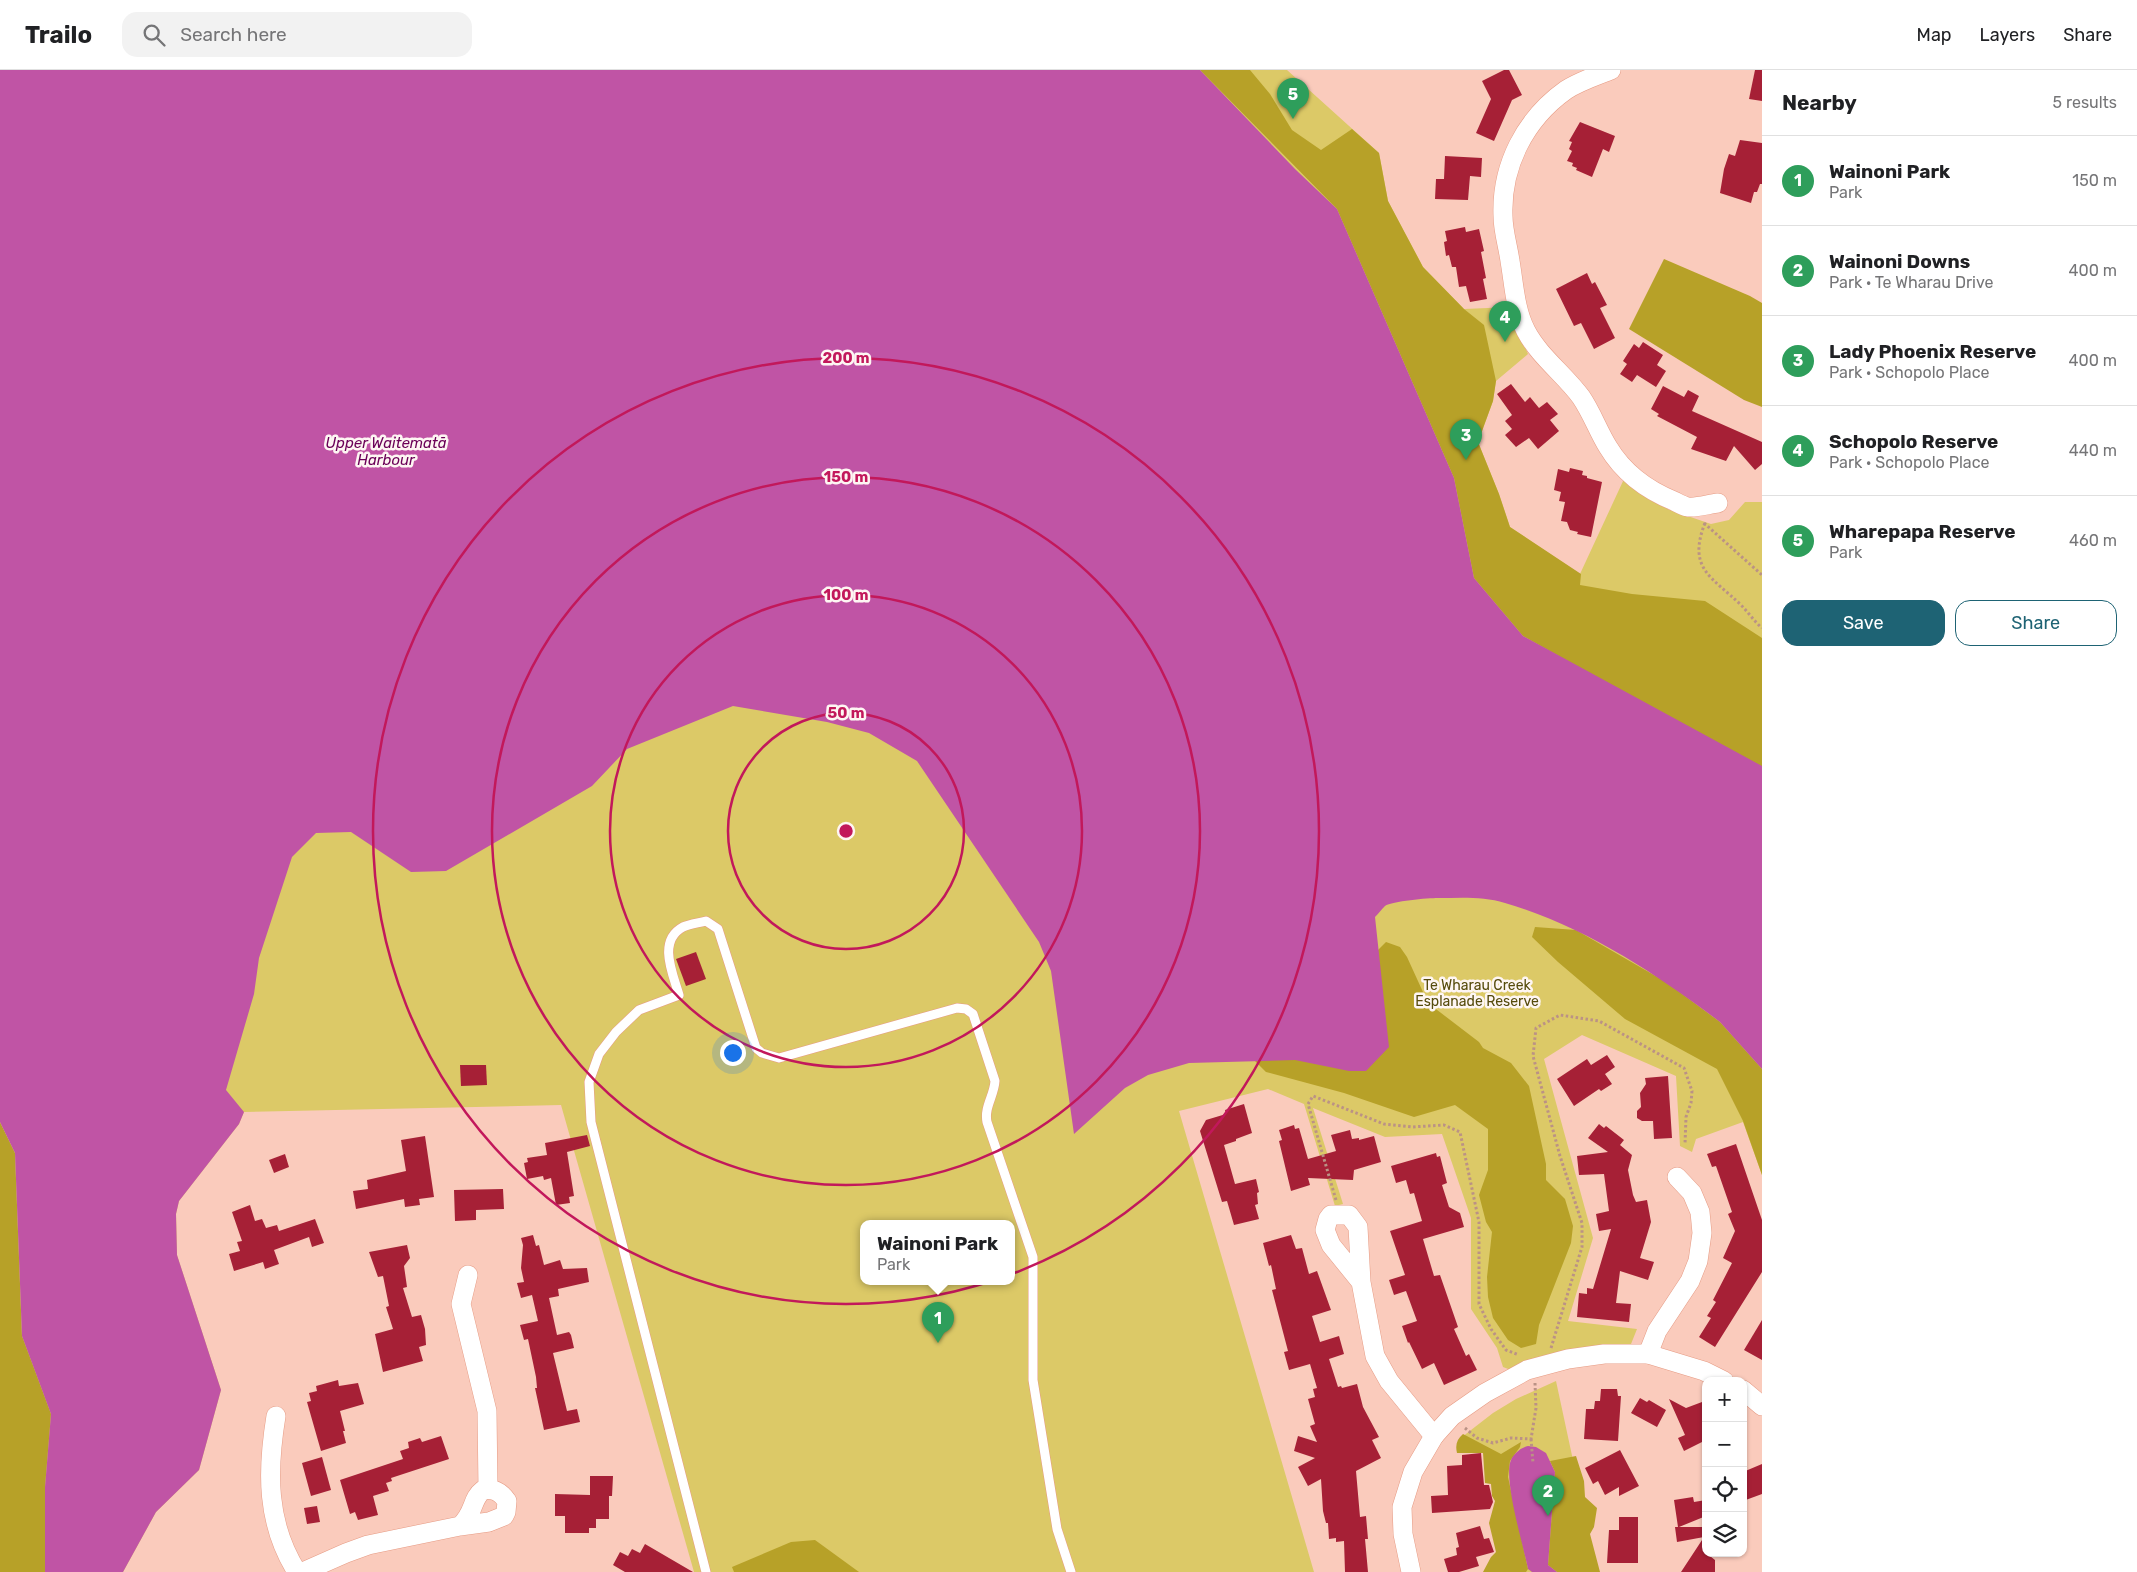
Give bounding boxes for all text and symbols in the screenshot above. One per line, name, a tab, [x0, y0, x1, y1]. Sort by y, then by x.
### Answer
search box	[122, 12, 472, 57]
text: Trailo	[25, 21, 92, 49]
icon: search	[140, 21, 168, 49]
text: Search here	[180, 23, 287, 46]
text: Map	[1917, 24, 1952, 46]
text: Layers	[1980, 24, 2035, 46]
text: Share	[2063, 24, 2112, 46]
pin: 5	[1277, 78, 1309, 119]
text: Nearby	[1782, 90, 1857, 115]
text: 5 results	[2053, 93, 2117, 112]
text: Wainoni Park	[1829, 160, 1950, 183]
text: 1	[1794, 171, 1802, 190]
text: 150 m	[2072, 171, 2117, 190]
text: Park	[1829, 183, 1862, 202]
text: Wainoni Downs	[1829, 250, 1970, 273]
text: 2	[1793, 261, 1803, 280]
text: 400 m	[2069, 261, 2117, 280]
text: Park · Te Wharau Drive	[1829, 273, 1993, 292]
pin: 4	[1489, 301, 1521, 342]
text: Lady Phoenix Reserve	[1829, 340, 2036, 363]
text: 200 m	[822, 349, 870, 367]
text: 3	[1793, 351, 1803, 370]
text: 400 m	[2069, 351, 2117, 370]
text: Park · Schopolo Place	[1829, 363, 1989, 382]
pin: 3	[1450, 419, 1482, 460]
text: Schopolo Reserve	[1829, 430, 1998, 453]
water label: Upper Waitematā Harbour	[326, 434, 447, 469]
text: 4	[1793, 441, 1803, 460]
text: 440 m	[2069, 441, 2117, 460]
text: Park · Schopolo Place	[1829, 453, 1989, 472]
text: 150 m	[824, 468, 868, 486]
text: Wharepapa Reserve	[1829, 520, 2016, 543]
text: 5	[1793, 531, 1803, 550]
text: 460 m	[2069, 531, 2117, 550]
text: Park	[1829, 543, 1862, 562]
text: 100 m	[824, 586, 868, 604]
button: Save	[1782, 600, 1945, 646]
button: Share	[1955, 600, 2117, 646]
text: 50 m	[828, 704, 864, 722]
centre of rings	[837, 822, 855, 840]
park label: Te Wharau Creek Esplanade Reserve	[1415, 977, 1539, 1010]
your location	[720, 1040, 746, 1066]
popup	[860, 1220, 1015, 1285]
text: Wainoni Park	[877, 1232, 998, 1255]
text: Park	[877, 1255, 910, 1274]
pin: 1	[922, 1302, 954, 1343]
map controls	[1702, 1377, 1747, 1557]
button: +	[1702, 1377, 1747, 1422]
button: −	[1702, 1422, 1747, 1467]
button: locate	[1702, 1467, 1747, 1512]
pin: 2	[1532, 1475, 1564, 1516]
button: layers	[1702, 1512, 1747, 1557]

